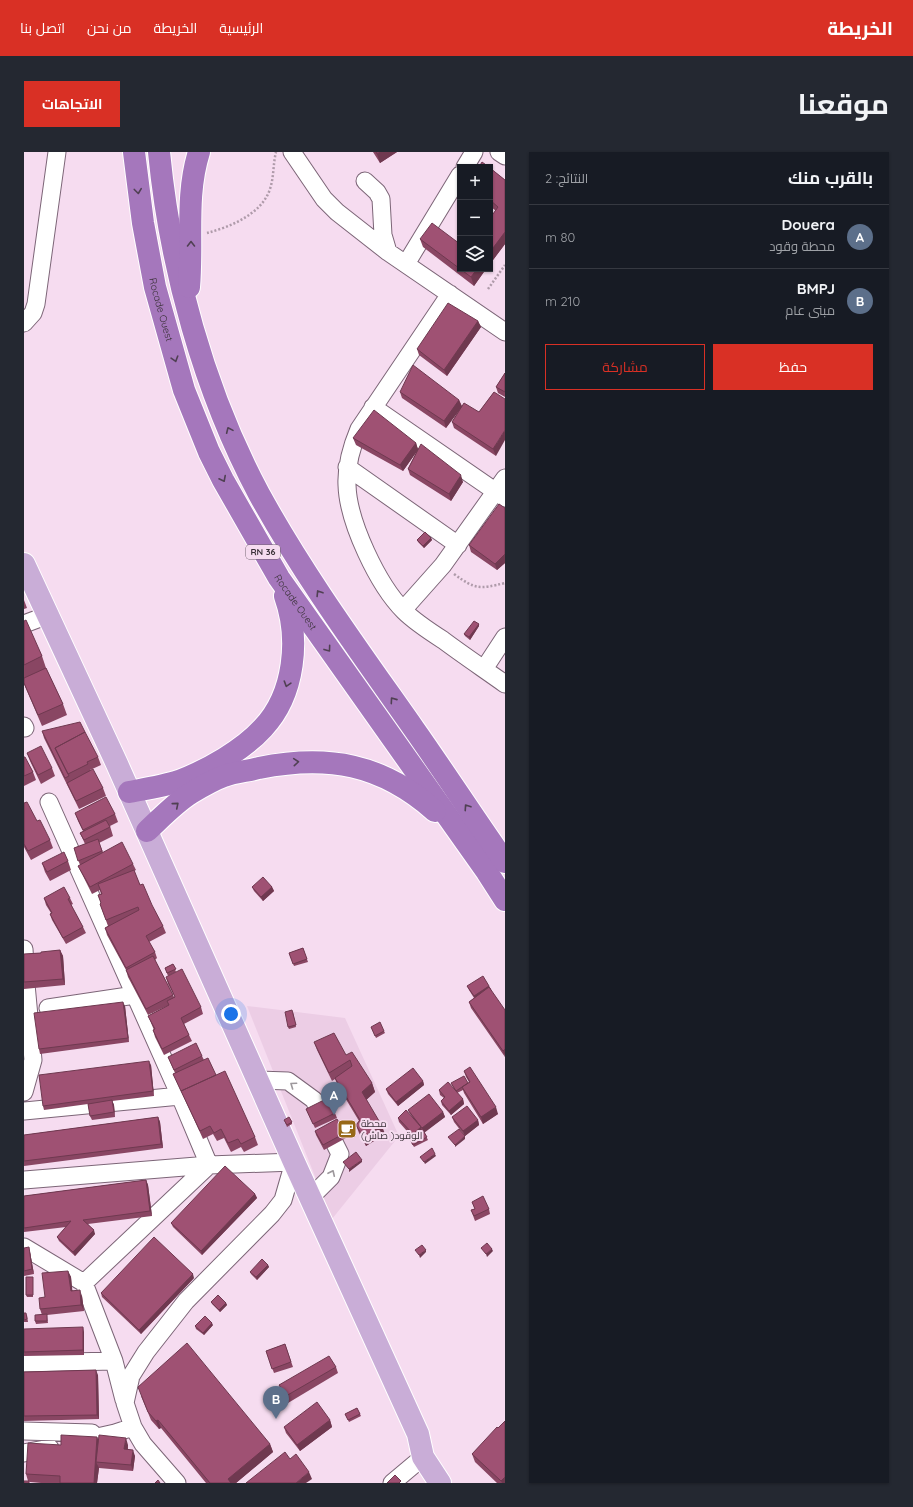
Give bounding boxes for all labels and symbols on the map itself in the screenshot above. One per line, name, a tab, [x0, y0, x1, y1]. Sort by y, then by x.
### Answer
one-way arrow	[133, 188, 142, 194]
one-way arrow	[187, 241, 195, 247]
street label: Rocade Ouest	[146, 277, 176, 343]
one-way arrow	[170, 355, 179, 362]
one-way arrow	[226, 427, 234, 434]
one-way arrow	[218, 475, 226, 482]
road number: RN 36	[246, 545, 280, 559]
street label: Rocade Ouest	[271, 572, 320, 633]
one-way arrow	[317, 590, 324, 597]
one-way arrow	[323, 645, 331, 652]
one-way arrow	[283, 681, 292, 688]
one-way arrow	[391, 697, 398, 704]
one-way arrow	[293, 758, 300, 767]
one-way arrow	[171, 802, 179, 809]
one-way arrow	[464, 804, 471, 811]
your location	[221, 1004, 241, 1024]
pin: A	[321, 1082, 347, 1115]
one-way arrow	[290, 1083, 297, 1090]
place label: محطة الوقود( صاش)	[361, 1117, 422, 1142]
cafe icon: محطة الوقود( صاش)	[336, 1118, 358, 1140]
one-way arrow	[327, 1170, 335, 1178]
pin: B	[263, 1386, 289, 1419]

